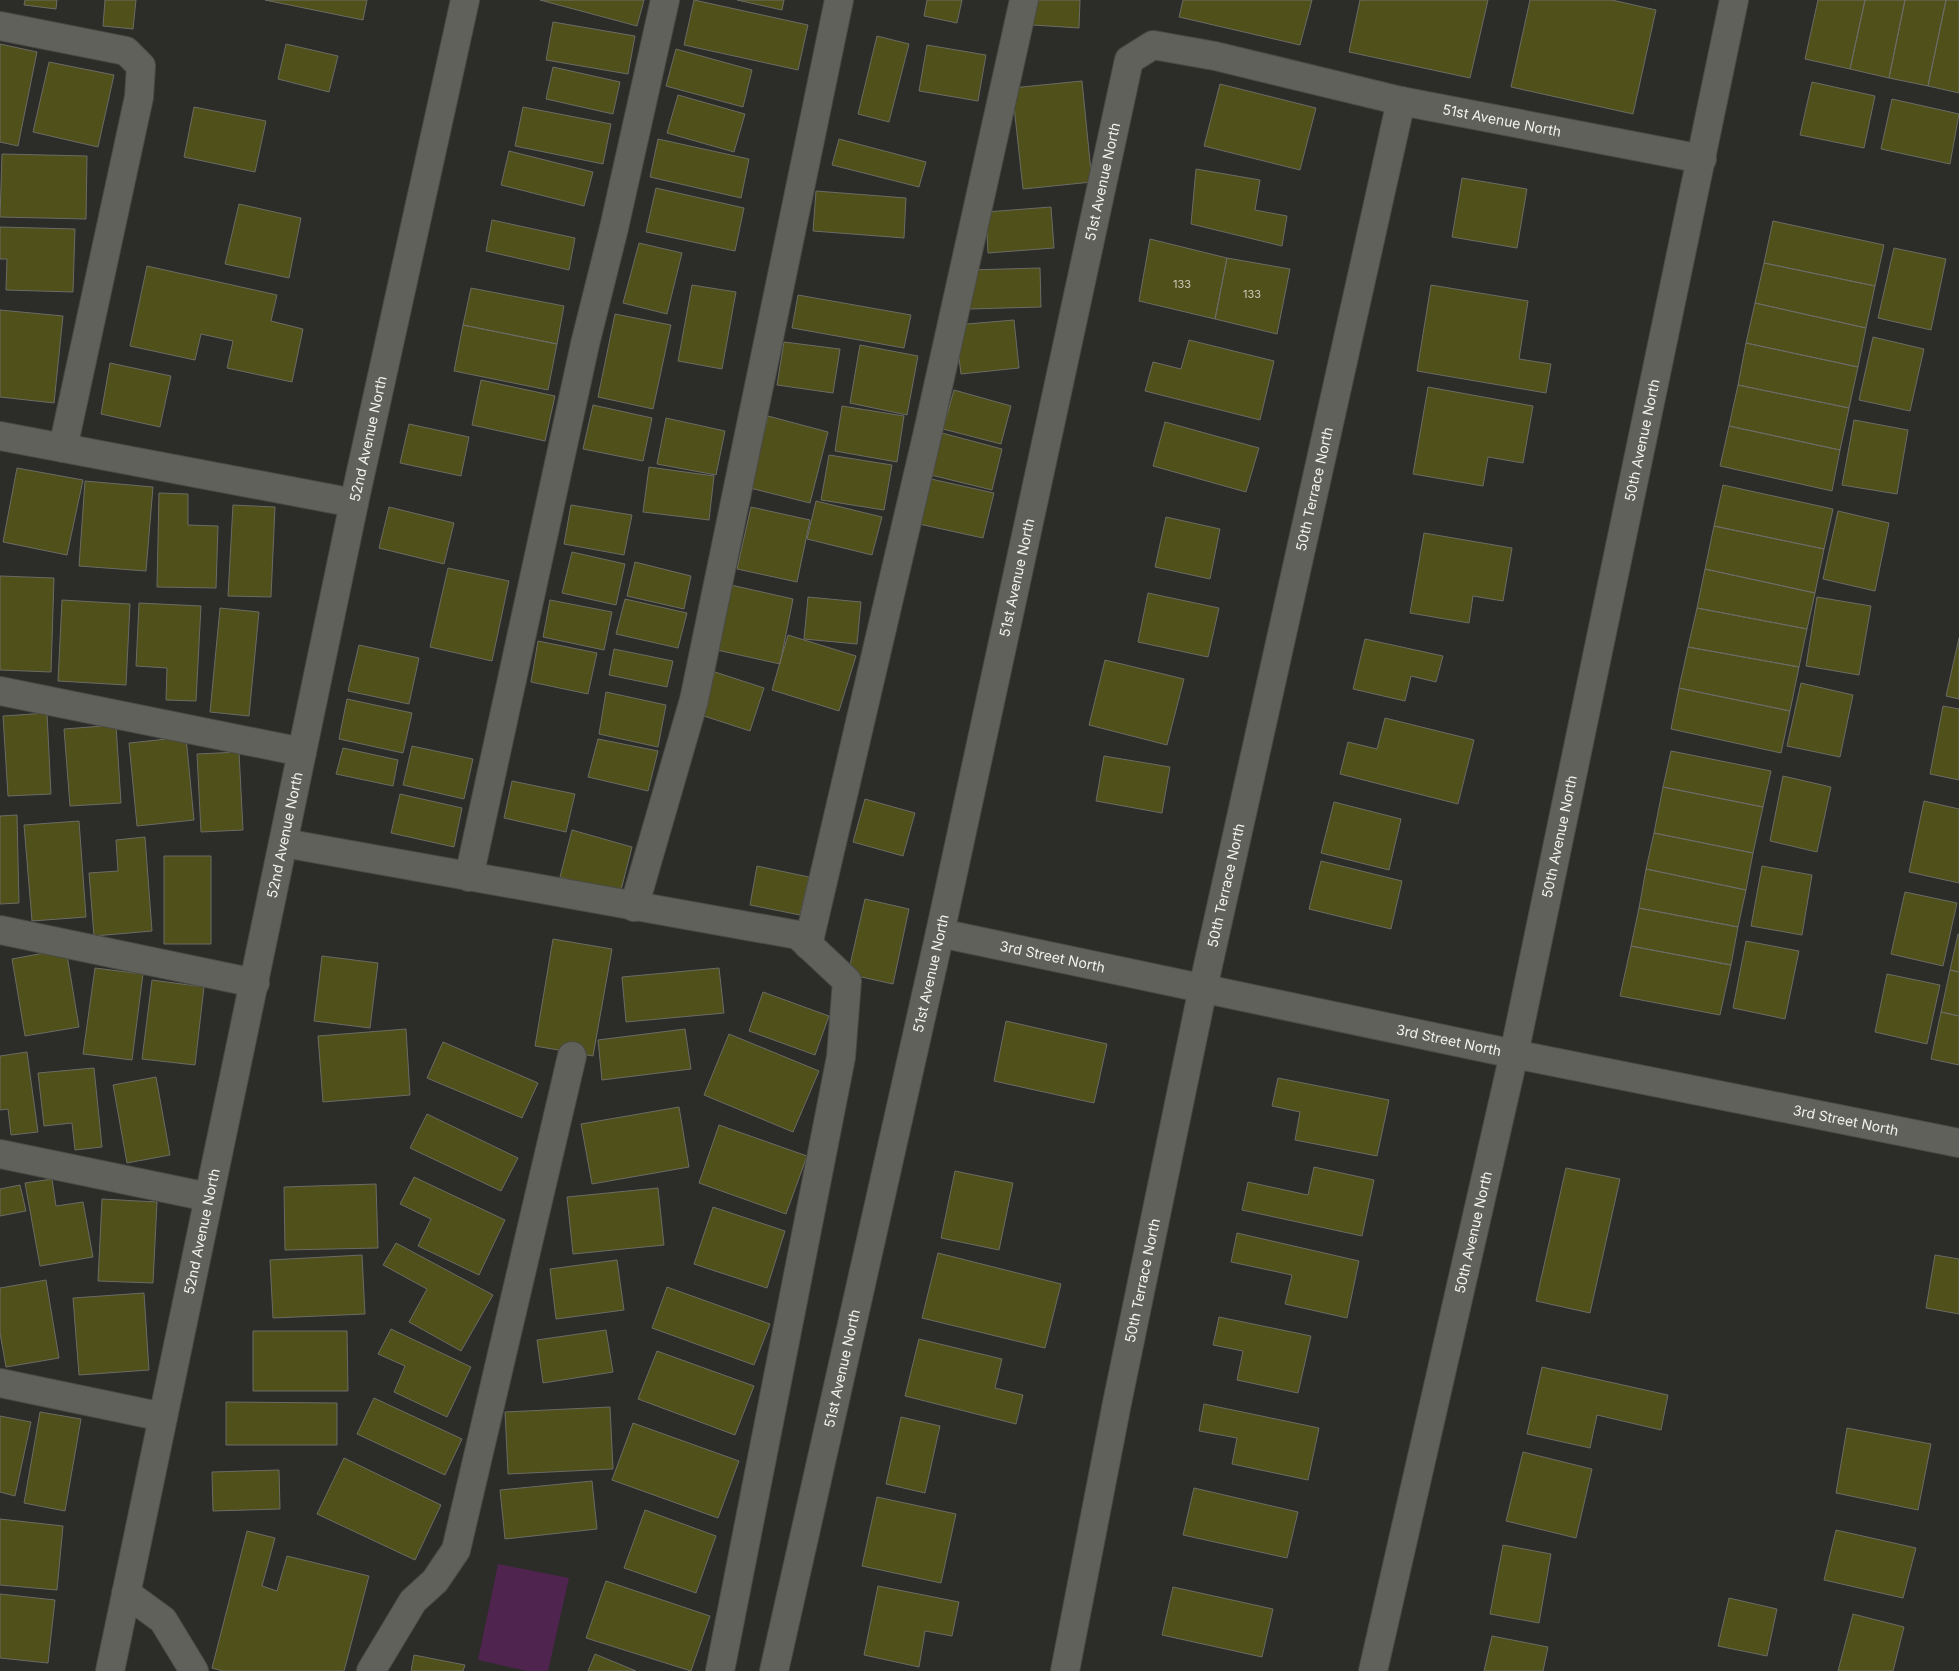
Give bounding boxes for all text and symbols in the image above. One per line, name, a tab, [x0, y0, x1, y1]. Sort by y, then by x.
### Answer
street label: 51st Avenue North	[1441, 100, 1563, 140]
street label: 51st Avenue North	[1081, 121, 1123, 242]
house number: 133	[1173, 277, 1191, 291]
house number: 133	[1243, 287, 1261, 301]
street label: 52nd Avenue North	[346, 374, 390, 503]
street label: 50th Avenue North	[1621, 377, 1663, 503]
street label: 50th Terrace North	[1292, 425, 1336, 553]
street label: 51st Avenue North	[995, 517, 1038, 638]
street label: 52nd Avenue North	[263, 770, 306, 900]
street label: 50th Avenue North	[1538, 774, 1580, 899]
street label: 50th Terrace North	[1203, 822, 1248, 949]
street label: 51st Avenue North	[909, 913, 952, 1034]
street label: 3rd Street North	[998, 937, 1107, 976]
street label: 3rd Street North	[1395, 1020, 1503, 1059]
street label: 3rd Street North	[1792, 1101, 1900, 1139]
street label: 52nd Avenue North	[180, 1167, 223, 1296]
street label: 50th Avenue North	[1451, 1169, 1495, 1295]
street label: 50th Terrace North	[1121, 1217, 1163, 1344]
street label: 51st Avenue North	[820, 1308, 863, 1429]

